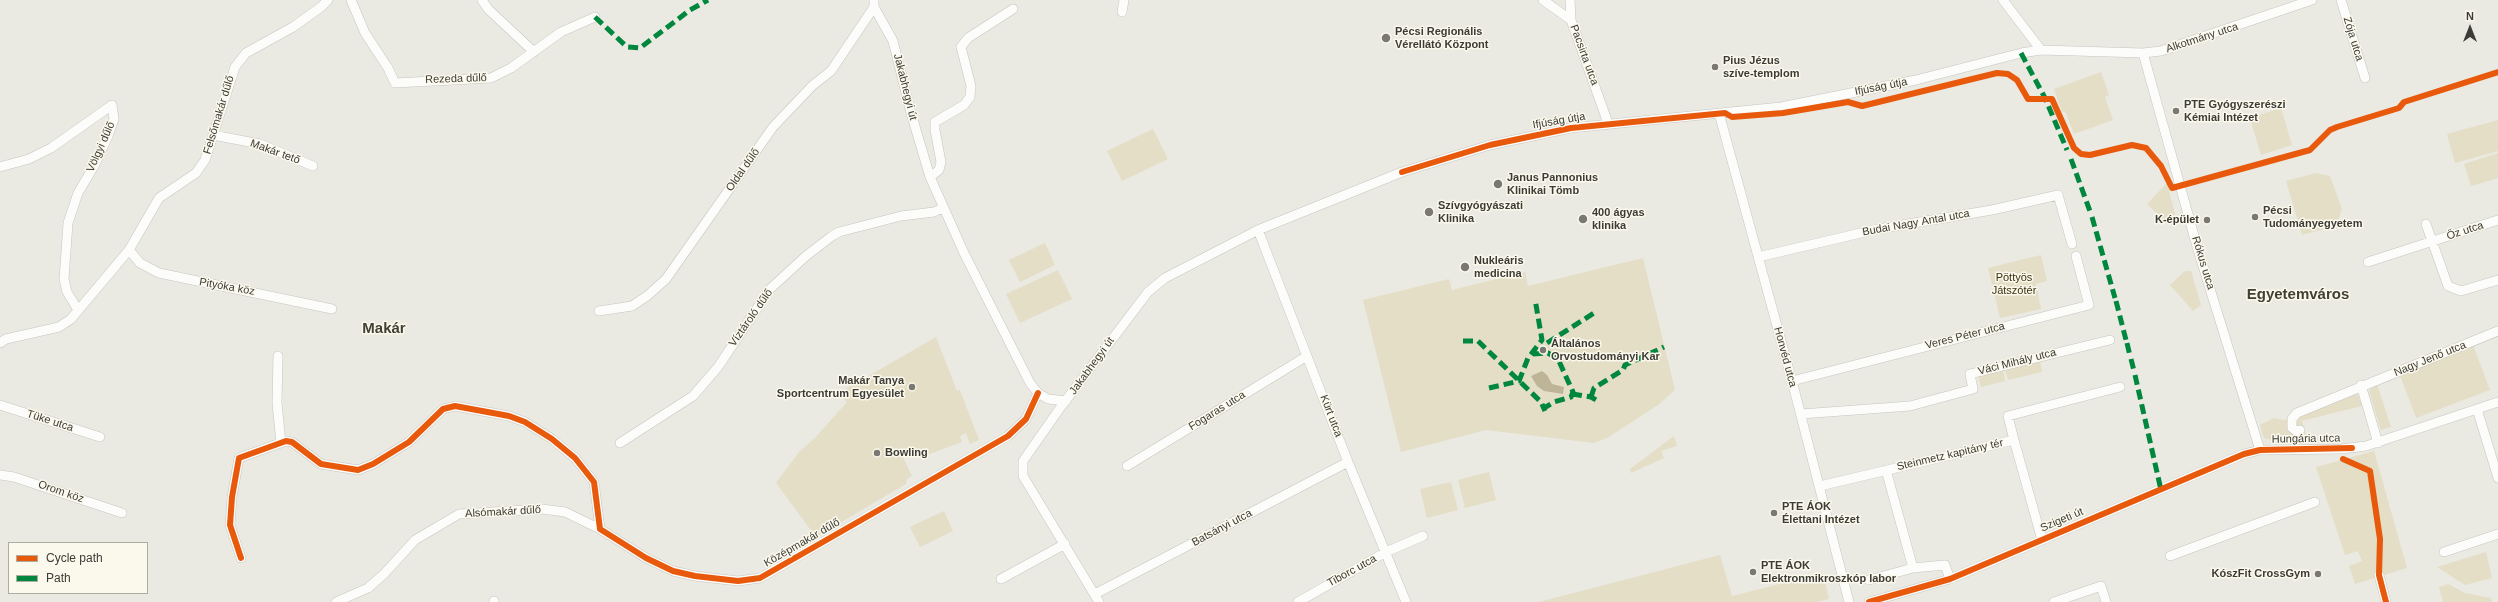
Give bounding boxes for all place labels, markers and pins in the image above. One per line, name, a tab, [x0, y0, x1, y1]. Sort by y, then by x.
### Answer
place label: Pécsi Regionális Vérellátó Központ	[1395, 25, 1489, 51]
marker: Pécsi Regionális Vérellátó Központ	[1380, 32, 1392, 44]
place label: Pius Jézus szíve-templom	[1723, 54, 1799, 80]
marker: Pius Jézus szíve-templom	[1710, 62, 1720, 72]
place label: PTE Gyógyszerészi Kémiai Intézet	[2184, 98, 2285, 124]
marker: PTE Gyógyszerészi Kémiai Intézet	[2171, 106, 2181, 116]
place label: Janus Pannonius Klinikai Tömb	[1507, 171, 1598, 197]
marker: Janus Pannonius Klinikai Tömb	[1492, 178, 1504, 190]
place label: Szívgyógyászati Klinika	[1438, 199, 1523, 225]
place label: Pécsi Tudományegyetem	[2263, 204, 2362, 230]
marker: Szívgyógyászati Klinika	[1423, 206, 1435, 218]
place label: 400 ágyas klinika	[1592, 206, 1645, 232]
marker: Pécsi Tudományegyetem	[2250, 212, 2260, 222]
marker: 400 ágyas klinika	[1577, 213, 1589, 225]
place label: K-épület	[2155, 213, 2199, 227]
marker: K-épület	[2202, 215, 2212, 225]
place label: Nukleáris medicina	[1474, 254, 1524, 280]
marker: Nukleáris medicina	[1459, 261, 1471, 273]
place label: Általános Orvostudományi Kar	[1551, 337, 1660, 363]
marker: Általános Orvostudományi Kar	[1538, 345, 1548, 355]
place label: Makár Tanya Sportcentrum Egyesület	[777, 374, 904, 400]
marker: Makár Tanya Sportcentrum Egyesület	[907, 382, 917, 392]
place label: Bowling	[885, 446, 928, 460]
marker: Bowling	[872, 448, 882, 458]
place label: PTE ÁOK Élettani Intézet	[1782, 500, 1860, 526]
marker: PTE ÁOK Élettani Intézet	[1769, 508, 1779, 518]
place label: PTE ÁOK Elektronmikroszkóp labor	[1761, 559, 1896, 585]
marker: PTE ÁOK Elektronmikroszkóp labor	[1748, 567, 1758, 577]
place label: KószFit CrossGym	[2212, 567, 2310, 581]
marker: KószFit CrossGym	[2313, 569, 2323, 579]

